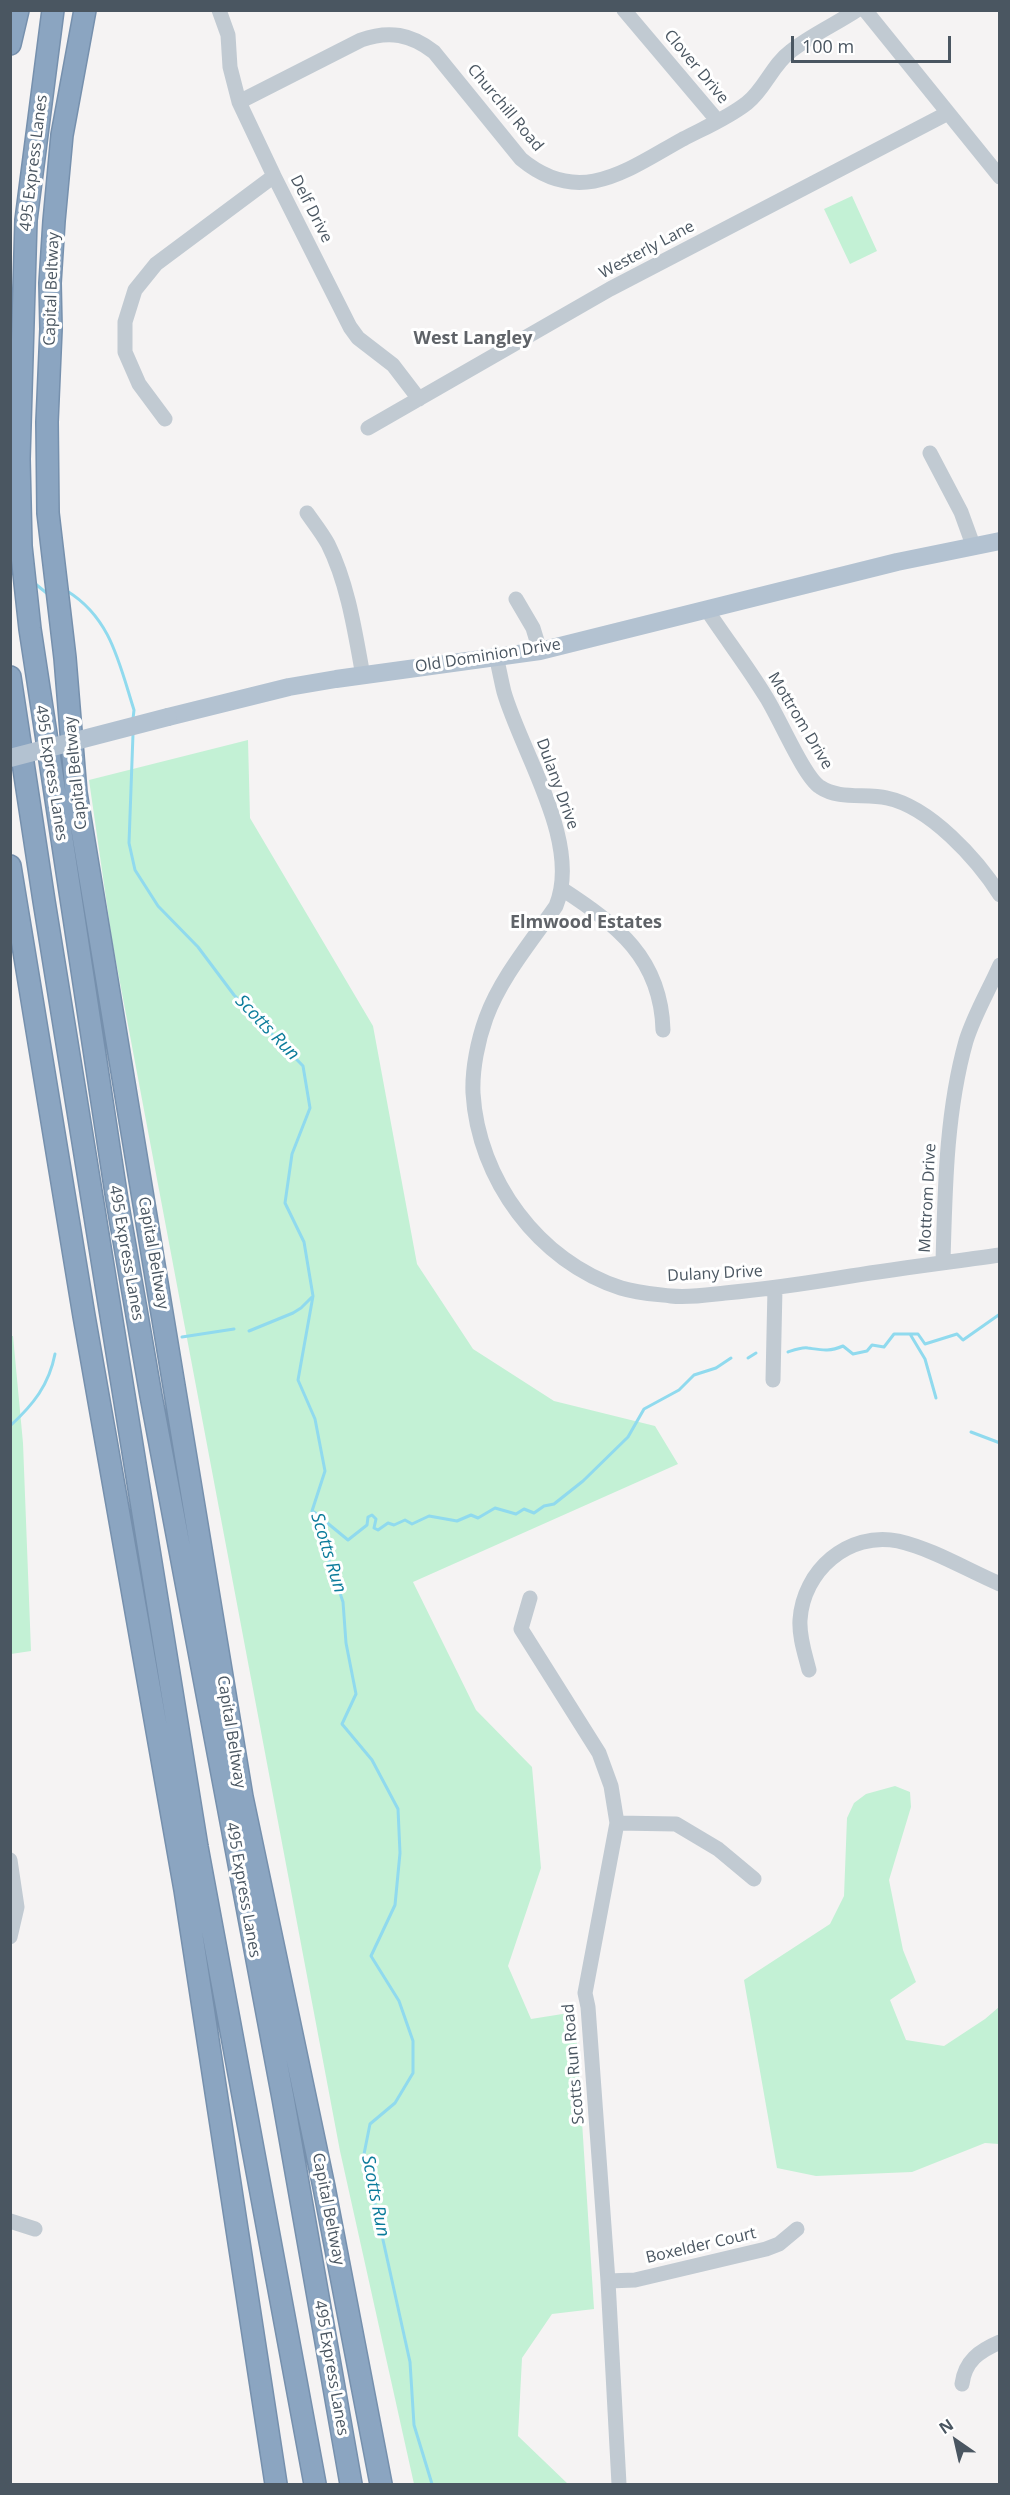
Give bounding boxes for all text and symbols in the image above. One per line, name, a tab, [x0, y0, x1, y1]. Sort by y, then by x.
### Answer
scale bar	[794, 24, 954, 62]
street label: Clover Drive	[660, 26, 732, 108]
text: 100 m	[802, 34, 854, 58]
street label: Churchill Road	[463, 60, 547, 156]
street label: 495 Express Lanes	[16, 94, 52, 232]
street label: Delf Drive	[286, 172, 336, 246]
street label: Westerly Lane	[596, 217, 698, 283]
street label: Capital Beltway	[40, 232, 64, 346]
district label: West Langley	[414, 328, 532, 350]
street label: Old Dominion Drive	[414, 635, 562, 677]
street label: Mottrom Drive	[764, 669, 836, 773]
street label: 495 Express Lanes	[31, 704, 71, 842]
street label: Capital Beltway	[60, 715, 92, 831]
street label: Dulany Drive	[532, 736, 582, 832]
district label: Elmwood Estates	[510, 912, 662, 934]
water label: Scotts Run	[231, 991, 303, 1065]
street label: Mottrom Drive	[916, 1143, 940, 1253]
street label: 495 Express Lanes	[105, 1184, 147, 1322]
street label: Capital Beltway	[134, 1195, 172, 1311]
street label: Dulany Drive	[667, 1262, 763, 1286]
water label: Scotts Run	[306, 1510, 350, 1596]
street label: Capital Beltway	[213, 1674, 249, 1790]
street label: 495 Express Lanes	[222, 1821, 264, 1959]
street label: Scotts Run Road	[559, 2003, 589, 2125]
street label: Capital Beltway	[308, 2151, 348, 2267]
water label: Scotts Run	[357, 2153, 393, 2239]
street label: Boxelder Court	[644, 2224, 758, 2268]
street label: 495 Express Lanes	[310, 2299, 352, 2437]
north arrow	[926, 2411, 986, 2471]
text: N	[934, 2413, 957, 2439]

